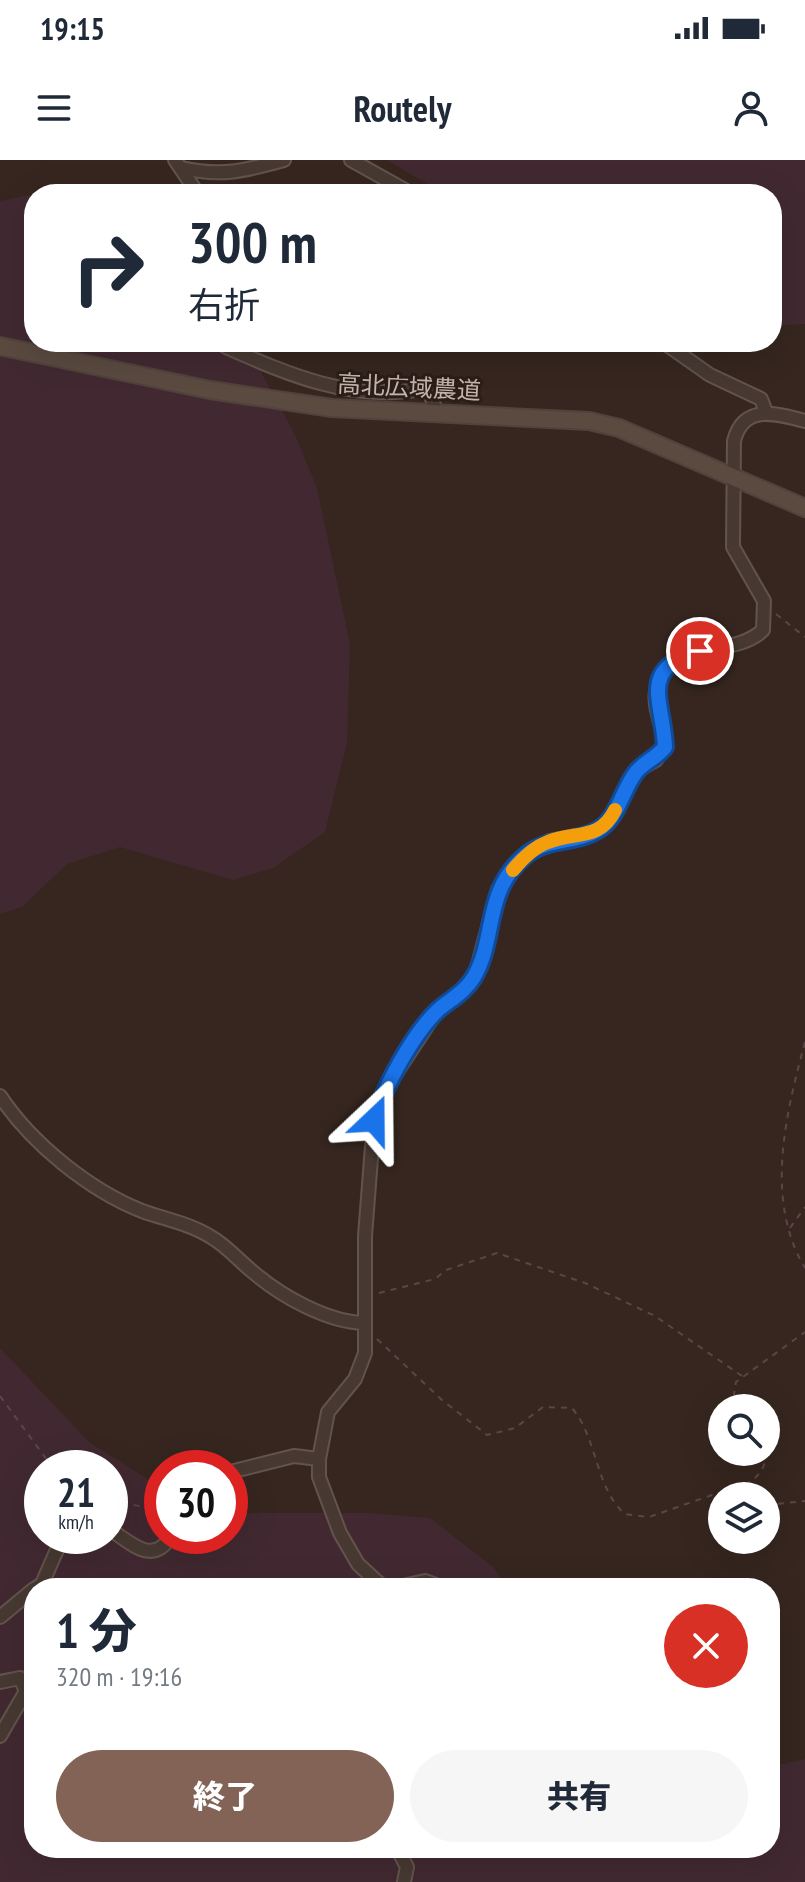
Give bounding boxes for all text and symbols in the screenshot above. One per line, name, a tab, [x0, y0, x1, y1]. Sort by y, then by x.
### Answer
text: 19:15	[40, 9, 105, 48]
text: Routely	[354, 85, 451, 132]
icon: menu	[32, 86, 76, 130]
icon: person	[729, 86, 773, 130]
text: 300 m	[188, 206, 317, 278]
icon: right	[56, 216, 160, 320]
text: 右折	[188, 281, 260, 328]
street label: 高北広域農道	[336, 368, 482, 406]
pin	[666, 617, 734, 685]
icon: arrive	[678, 629, 722, 673]
position arrow	[332, 1078, 416, 1162]
map controls	[708, 1394, 780, 1554]
button: search	[708, 1394, 780, 1466]
speed limit sign: 30	[144, 1450, 248, 1554]
text: 21	[57, 1466, 95, 1518]
button: layers	[708, 1482, 780, 1554]
text: km/h	[58, 1509, 94, 1535]
text: 1 分	[56, 1599, 137, 1661]
button: close	[664, 1604, 748, 1688]
text: 320 m · 19:16	[56, 1660, 182, 1693]
button: 終了	[56, 1750, 394, 1842]
button: 共有	[410, 1750, 748, 1842]

